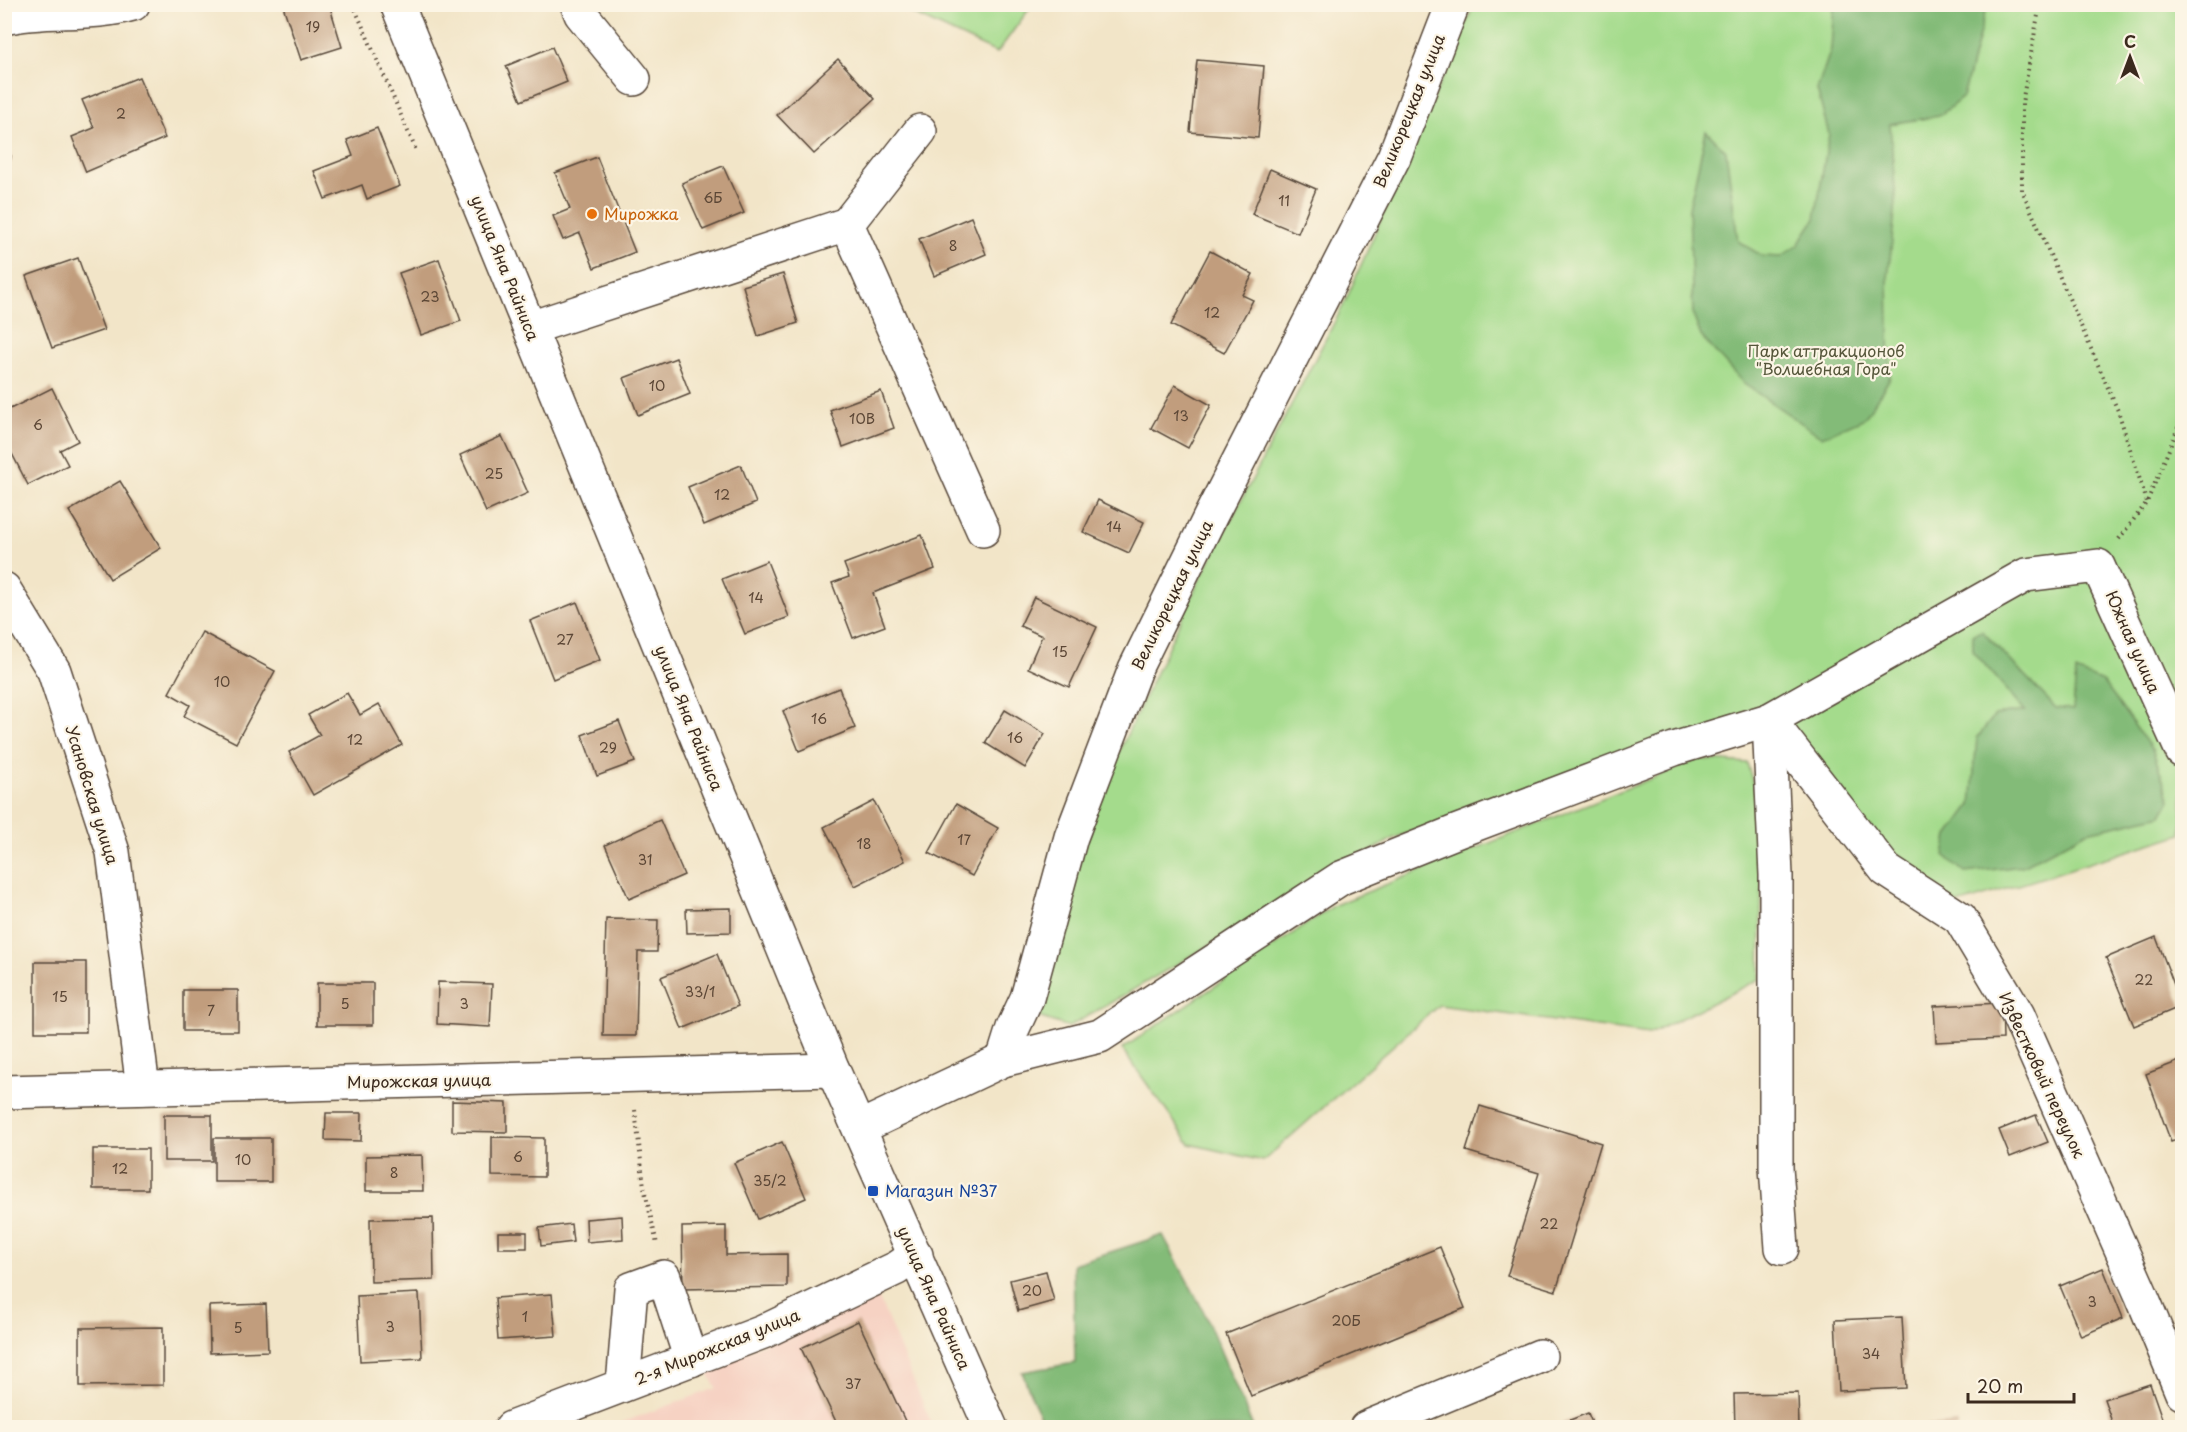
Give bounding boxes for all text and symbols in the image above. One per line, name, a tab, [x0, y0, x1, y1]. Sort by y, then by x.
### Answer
house number: 19	[306, 16, 320, 37]
north arrow	[2100, 27, 2160, 87]
text: С	[2124, 29, 2136, 53]
street label: Великорецкая улица	[1366, 30, 1450, 191]
house number: 2	[116, 103, 126, 124]
house number: 6Б	[704, 187, 722, 208]
house number: 11	[1278, 190, 1290, 211]
street label: улица Яна Райниса	[466, 191, 546, 344]
place label: Мирожка	[604, 201, 679, 225]
marker: Мирожка	[585, 207, 599, 221]
house number: 8	[949, 235, 957, 256]
house number: 23	[421, 286, 439, 307]
house number: 12	[1204, 302, 1220, 323]
park label: Парк аттракционов "Волшебная Гора"	[1747, 338, 1905, 380]
house number: 10	[649, 375, 665, 396]
house number: 13	[1173, 405, 1189, 426]
house number: 10В	[849, 408, 875, 429]
house number: 6	[33, 414, 43, 435]
house number: 25	[485, 463, 503, 484]
house number: 12	[714, 484, 730, 505]
house number: 14	[1106, 516, 1122, 537]
street label: Великорецкая улица	[1124, 516, 1218, 674]
street label: Южная улица	[2101, 586, 2167, 697]
house number: 14	[748, 587, 764, 608]
house number: 27	[556, 629, 574, 650]
street label: улица Яна Райниса	[650, 641, 730, 794]
house number: 15	[1052, 641, 1068, 662]
house number: 10	[214, 671, 230, 692]
house number: 16	[811, 708, 827, 729]
street label: Усановская улица	[60, 722, 126, 867]
house number: 16	[1007, 727, 1023, 748]
house number: 12	[347, 729, 363, 750]
house number: 29	[599, 737, 617, 758]
house number: 17	[957, 829, 971, 850]
house number: 18	[856, 833, 872, 854]
house number: 31	[638, 849, 652, 870]
house number: 22	[2135, 969, 2153, 990]
house number: 33/1	[685, 981, 715, 1002]
house number: 15	[52, 986, 68, 1007]
street label: Известковый переулок	[1994, 988, 2092, 1162]
house number: 5	[340, 993, 350, 1014]
house number: 3	[459, 993, 469, 1014]
house number: 7	[207, 1000, 215, 1021]
street label: Мирожская улица	[347, 1067, 491, 1093]
house number: 6	[513, 1146, 523, 1167]
house number: 10	[235, 1149, 251, 1170]
house number: 12	[112, 1158, 128, 1179]
house number: 8	[390, 1162, 398, 1183]
house number: 35/2	[753, 1170, 787, 1191]
place label: Магазин №37	[885, 1178, 998, 1202]
marker: Магазин №37	[866, 1184, 880, 1198]
house number: 22	[1540, 1213, 1558, 1234]
street label: улица Яна Райниса	[892, 1222, 977, 1373]
house number: 20	[1022, 1280, 1042, 1301]
house number: 3	[2087, 1291, 2097, 1312]
street label: 2-я Мирожская улица	[630, 1302, 803, 1390]
house number: 1	[522, 1306, 528, 1327]
house number: 20Б	[1331, 1310, 1361, 1331]
house number: 3	[385, 1316, 395, 1337]
house number: 5	[233, 1317, 243, 1338]
house number: 34	[1862, 1343, 1880, 1364]
scale bar	[1968, 1366, 2074, 1404]
text: 20 m	[1977, 1372, 2023, 1399]
house number: 37	[845, 1373, 862, 1394]

